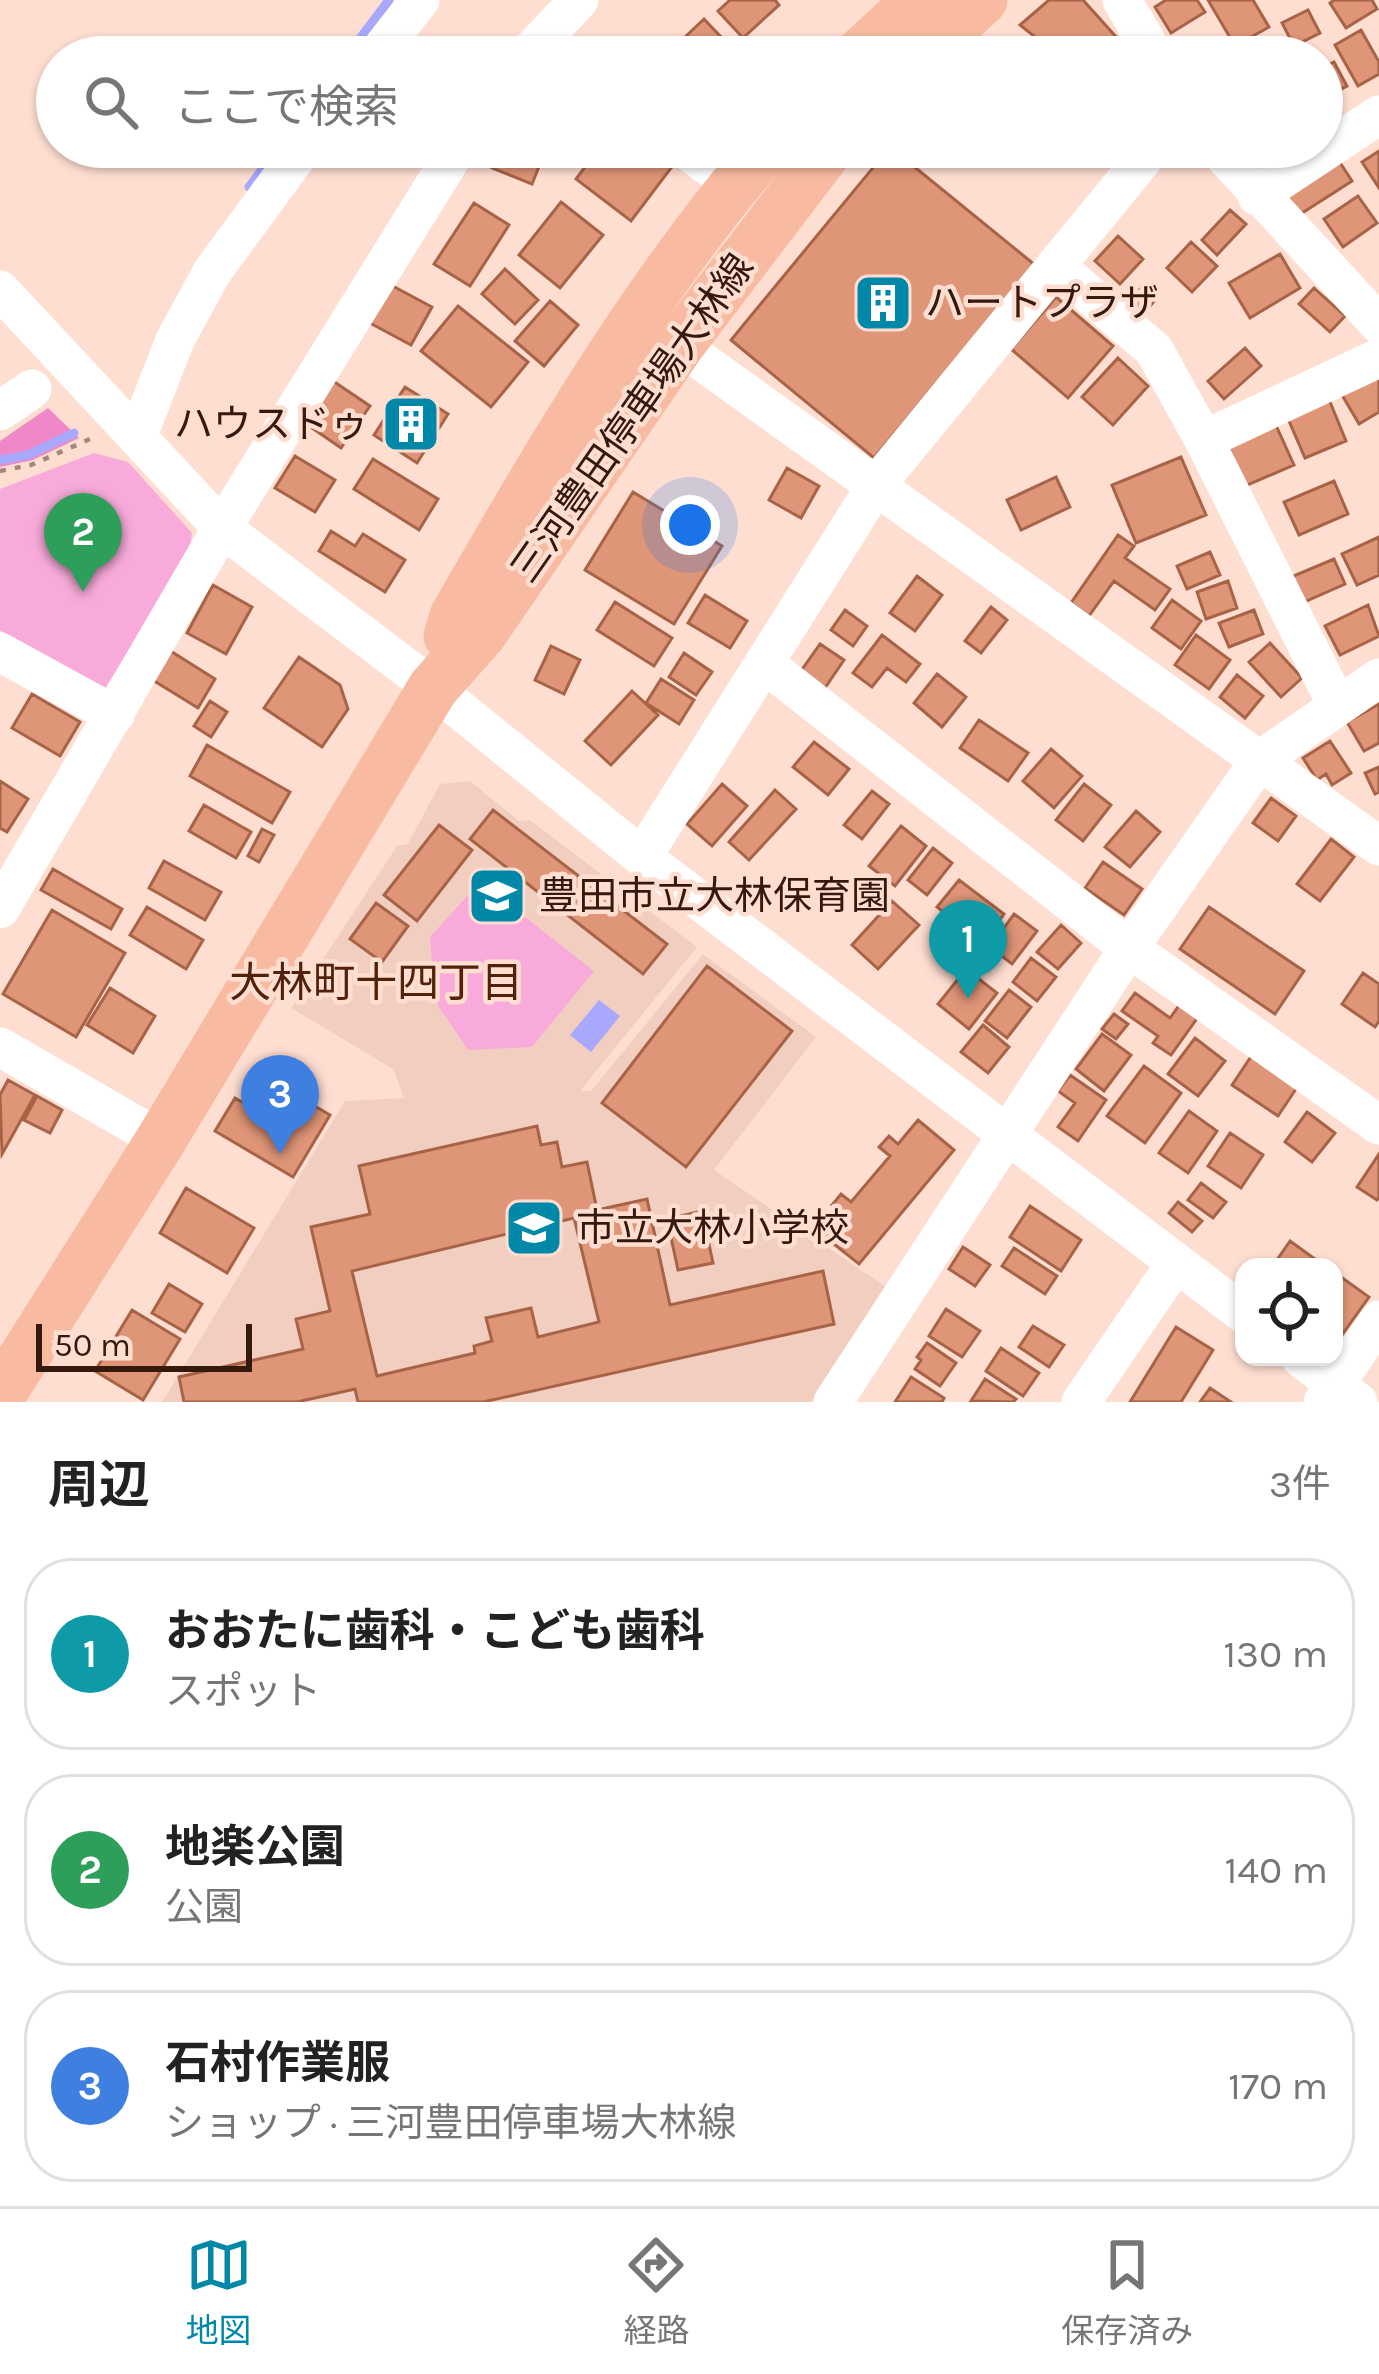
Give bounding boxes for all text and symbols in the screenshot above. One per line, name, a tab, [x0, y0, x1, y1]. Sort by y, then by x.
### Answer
search box	[36, 36, 1343, 168]
icon: search	[78, 69, 144, 135]
text: ここで検索	[174, 81, 399, 133]
street label: 三河豊田停車場大林線	[501, 245, 763, 591]
building icon: ハートプラザ	[852, 272, 914, 334]
place label: ハートプラザ	[925, 280, 1159, 326]
building icon: ハウスドゥ	[380, 393, 442, 455]
place label: ハウスドゥ	[174, 401, 369, 447]
pin: 2	[44, 493, 122, 592]
your location	[660, 495, 720, 555]
school or university icon: 豊田市立大林保育園	[466, 865, 528, 927]
place label: 豊田市立大林保育園	[539, 873, 890, 919]
pin: 1	[929, 900, 1007, 999]
district label: 大林町十四丁目	[229, 958, 523, 1008]
pin: 3	[241, 1055, 319, 1154]
school or university icon: 市立大林小学校	[503, 1197, 565, 1259]
place label: 市立大林小学校	[576, 1205, 849, 1251]
map controls	[1235, 1258, 1343, 1366]
button: locate	[1235, 1258, 1343, 1366]
scale bar	[36, 1318, 252, 1371]
text: 50 m	[54, 1326, 131, 1364]
text: 周辺	[48, 1455, 150, 1515]
text: 3件	[1269, 1461, 1331, 1507]
text: おおたに歯科・こども歯科	[165, 1605, 705, 1657]
text: 1	[83, 1631, 97, 1677]
text: 130 m	[1223, 1631, 1328, 1677]
text: スポット	[165, 1668, 321, 1714]
text: 地楽公園	[165, 1821, 345, 1873]
text: 2	[78, 1847, 102, 1893]
text: 140 m	[1224, 1847, 1328, 1893]
text: 公園	[165, 1884, 243, 1930]
text: 石村作業服	[165, 2037, 390, 2089]
text: 3	[78, 2063, 102, 2109]
text: 170 m	[1228, 2063, 1328, 2109]
text: ショップ · 三河豊田停車場大林線	[165, 2100, 737, 2146]
tab: 地図	[186, 2232, 252, 2352]
tab: 経路	[623, 2232, 689, 2352]
tab: 保存済み	[1061, 2232, 1193, 2352]

